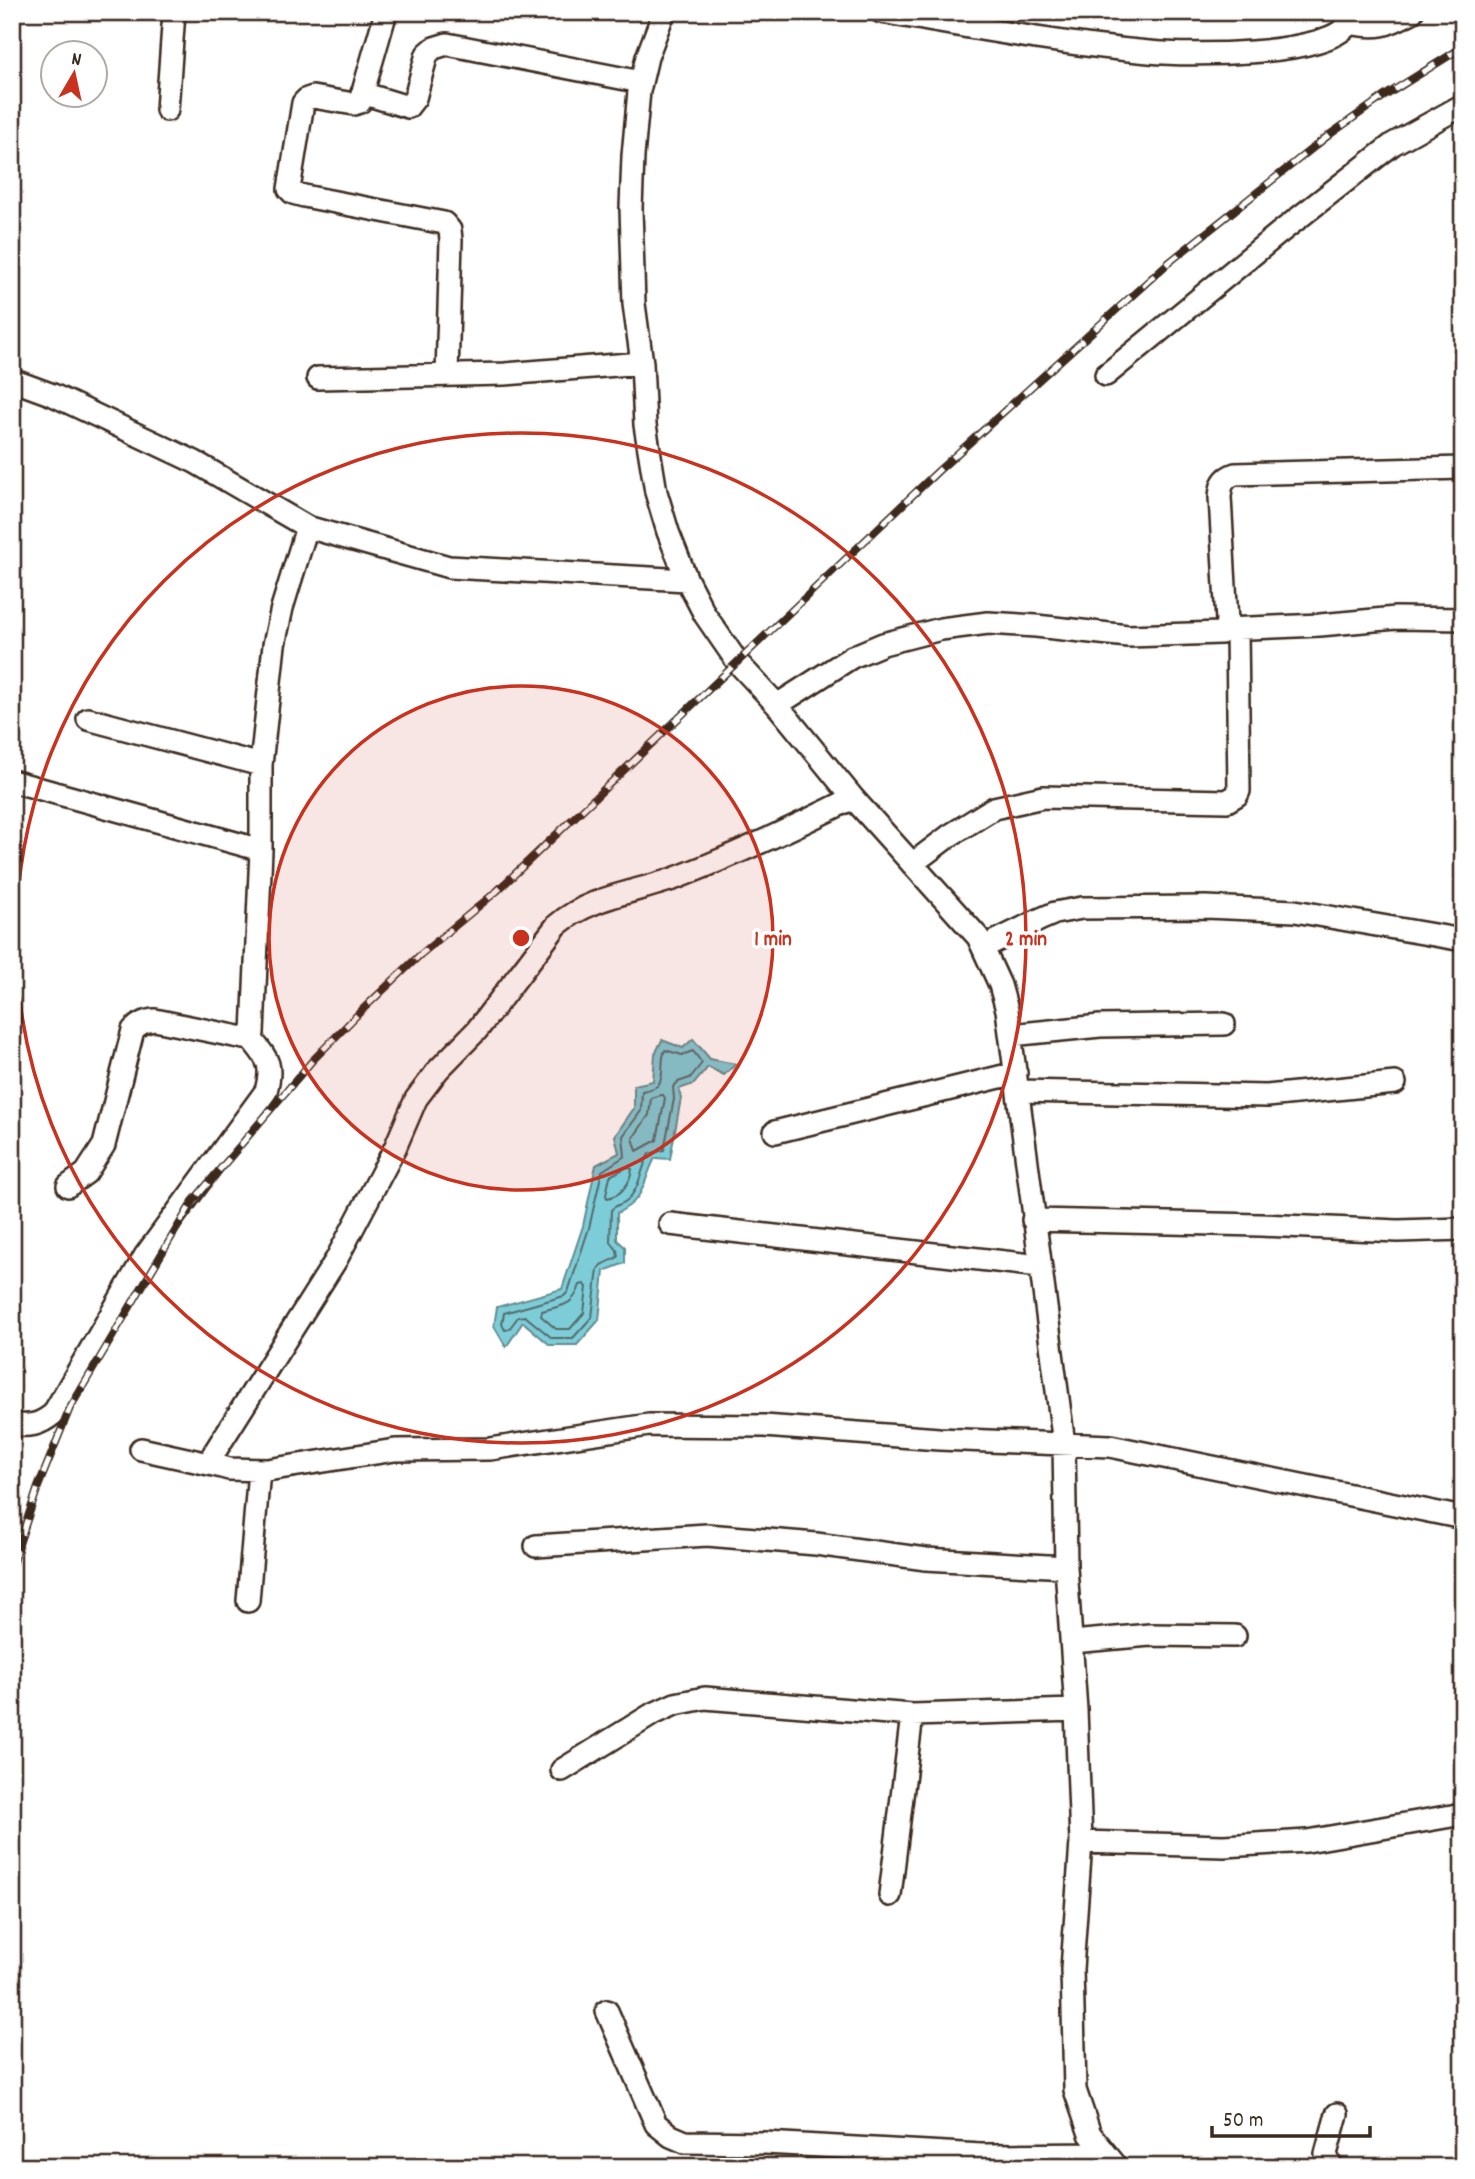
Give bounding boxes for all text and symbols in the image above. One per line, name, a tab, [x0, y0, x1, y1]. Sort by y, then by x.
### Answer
north arrow	[38, 38, 108, 108]
text: N	[69, 47, 83, 75]
centre of rings	[509, 926, 533, 950]
text: 1 min	[754, 926, 792, 956]
text: 2 min	[1005, 926, 1047, 956]
scale bar	[1212, 2095, 1370, 2139]
text: 50 m	[1223, 2107, 1263, 2137]

